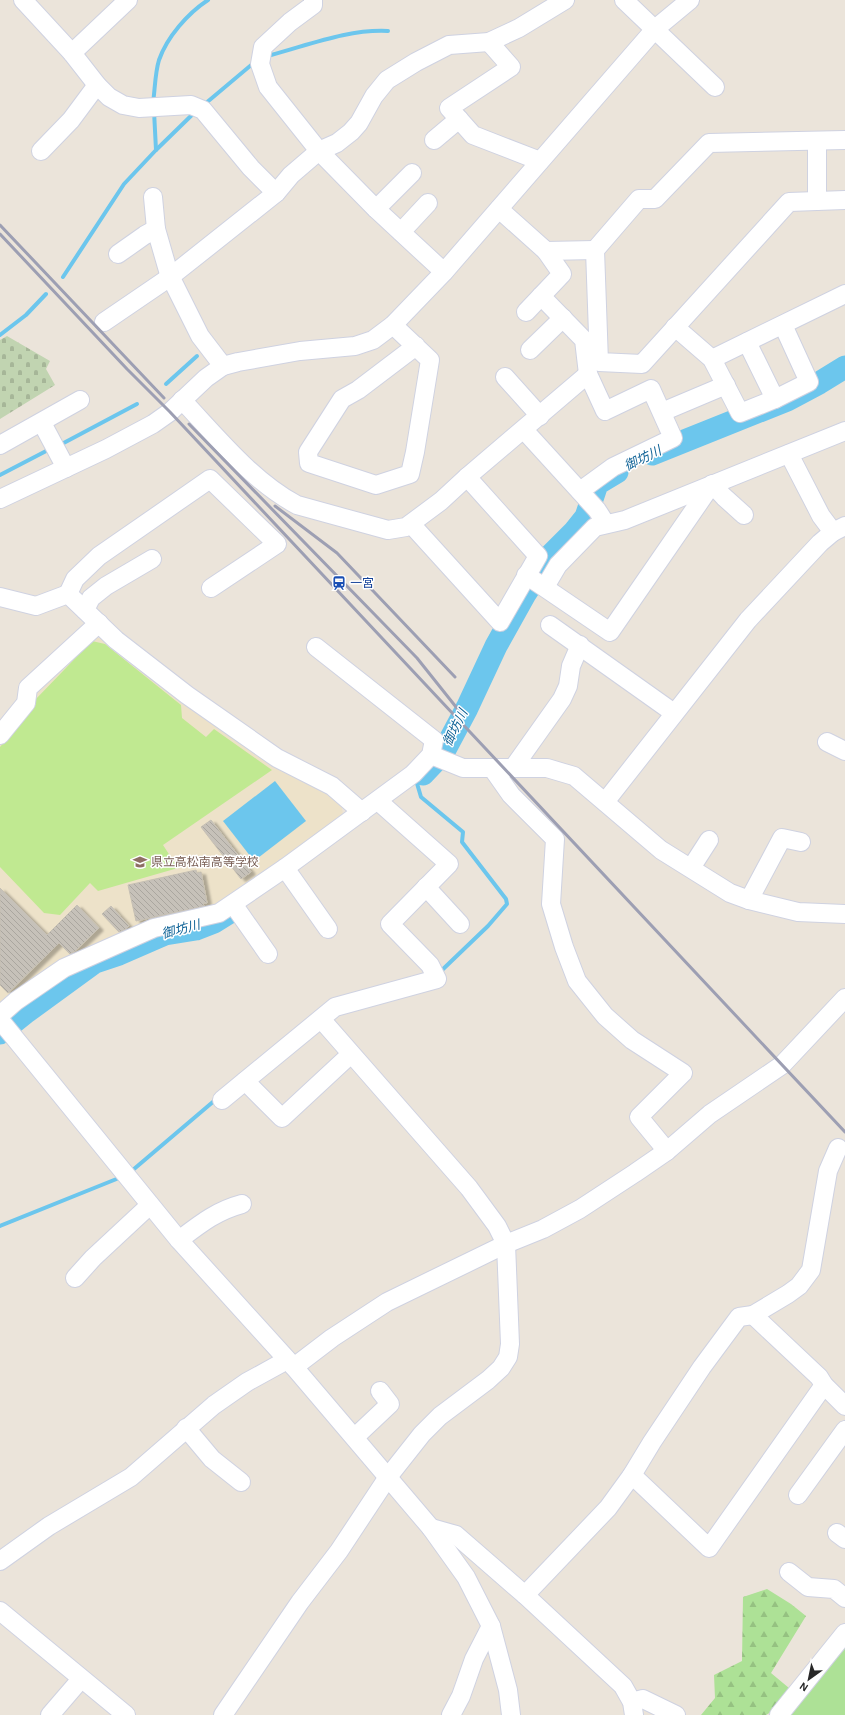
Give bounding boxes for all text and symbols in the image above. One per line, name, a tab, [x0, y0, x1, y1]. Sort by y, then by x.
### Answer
water label: 御坊川	[622, 443, 665, 473]
station icon: 一宮	[331, 575, 347, 591]
place label: 一宮	[350, 577, 374, 589]
water label: 御坊川	[441, 705, 471, 748]
school or university icon: 県立高松南高等学校	[132, 854, 148, 870]
place label: 県立高松南高等学校	[151, 855, 259, 868]
water label: 御坊川	[160, 917, 203, 941]
north arrow	[789, 1659, 829, 1699]
text: N	[798, 1680, 810, 1694]

